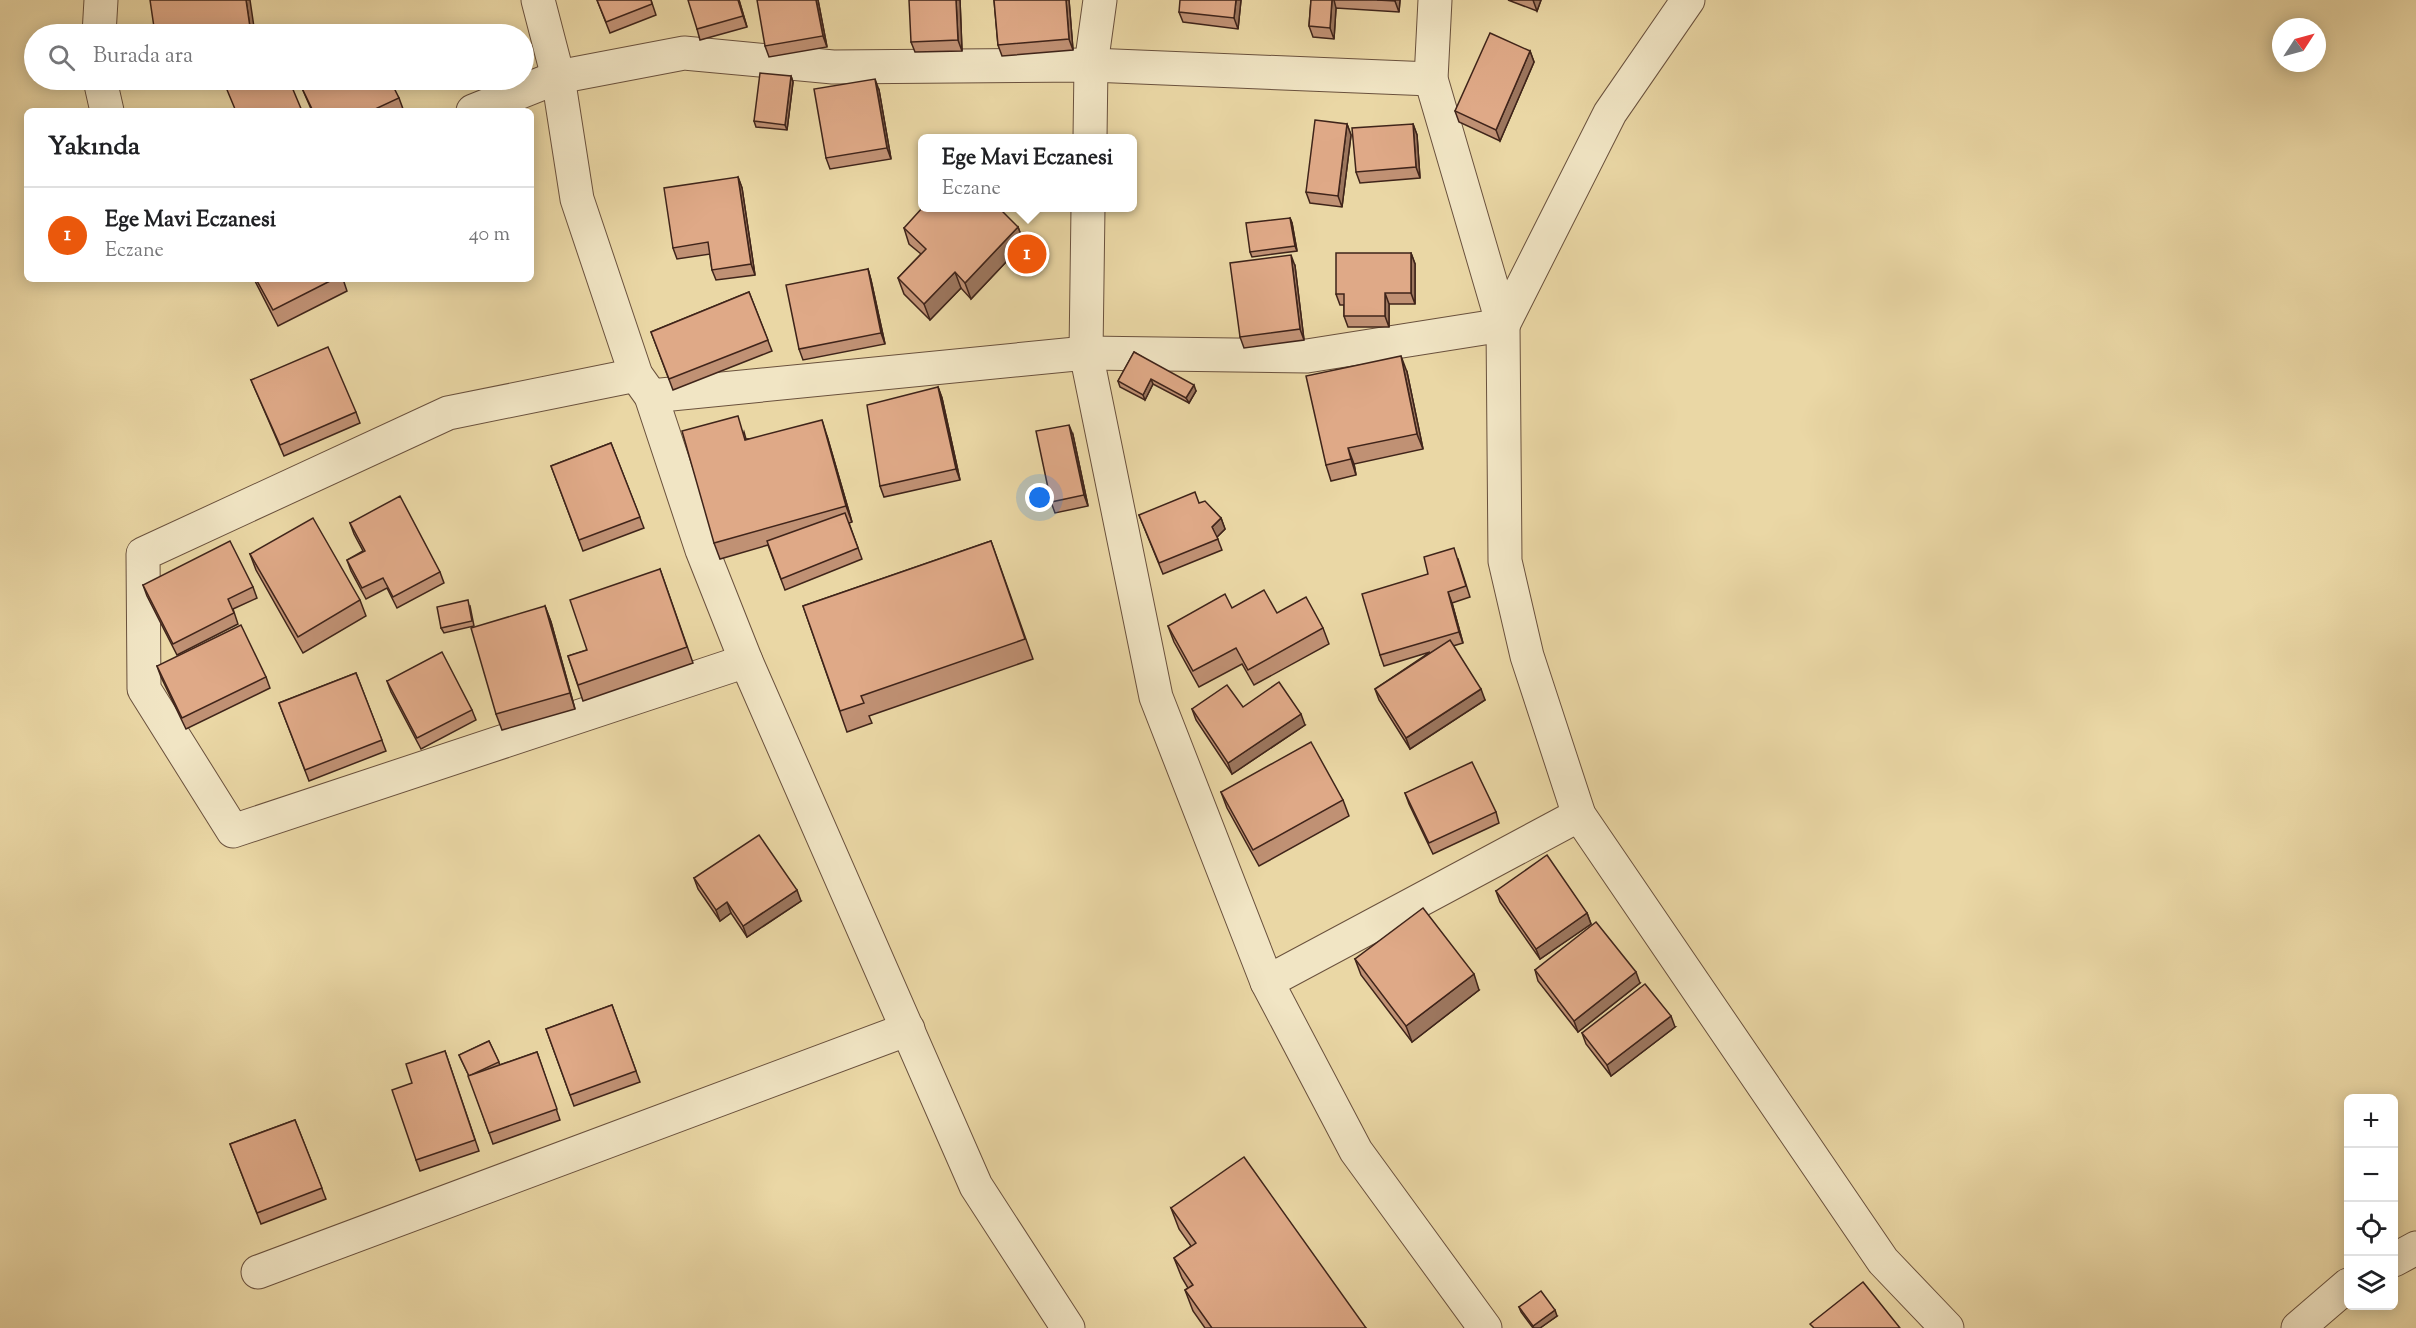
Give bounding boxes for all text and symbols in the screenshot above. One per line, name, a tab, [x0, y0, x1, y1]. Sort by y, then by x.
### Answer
north arrow	[2272, 18, 2326, 72]
search box	[24, 24, 534, 90]
icon: search	[45, 41, 78, 74]
text: Burada ara	[93, 41, 193, 73]
text: Yakında	[48, 129, 140, 166]
popup	[918, 134, 1137, 212]
text: Ege Mavi Eczanesi	[942, 143, 1113, 175]
text: Eczane	[942, 175, 1001, 204]
text: Ege Mavi Eczanesi	[105, 205, 276, 237]
text: 1	[64, 221, 71, 250]
text: 40 m	[469, 221, 510, 250]
pin: 1	[1008, 232, 1046, 276]
text: Eczane	[105, 237, 164, 266]
your location	[1025, 483, 1054, 512]
map controls	[2344, 1094, 2398, 1310]
button: +	[2344, 1094, 2398, 1148]
button: −	[2344, 1148, 2398, 1202]
button: locate	[2344, 1202, 2398, 1256]
button: layers	[2344, 1256, 2398, 1310]

